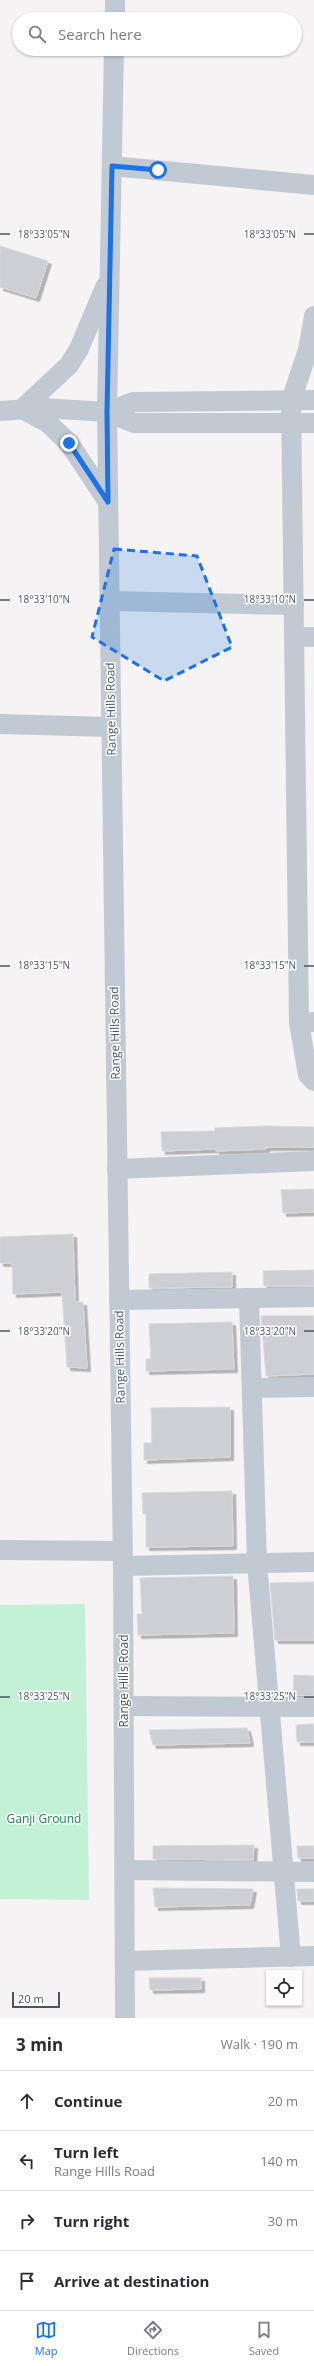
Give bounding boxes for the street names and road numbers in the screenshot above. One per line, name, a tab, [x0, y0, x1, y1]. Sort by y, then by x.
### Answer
street label: Range Hills Road	[101, 662, 120, 756]
street label: Range Hills Road	[105, 986, 124, 1080]
street label: Range Hills Road	[110, 1310, 129, 1404]
street label: Range Hills Road	[115, 1634, 132, 1728]

